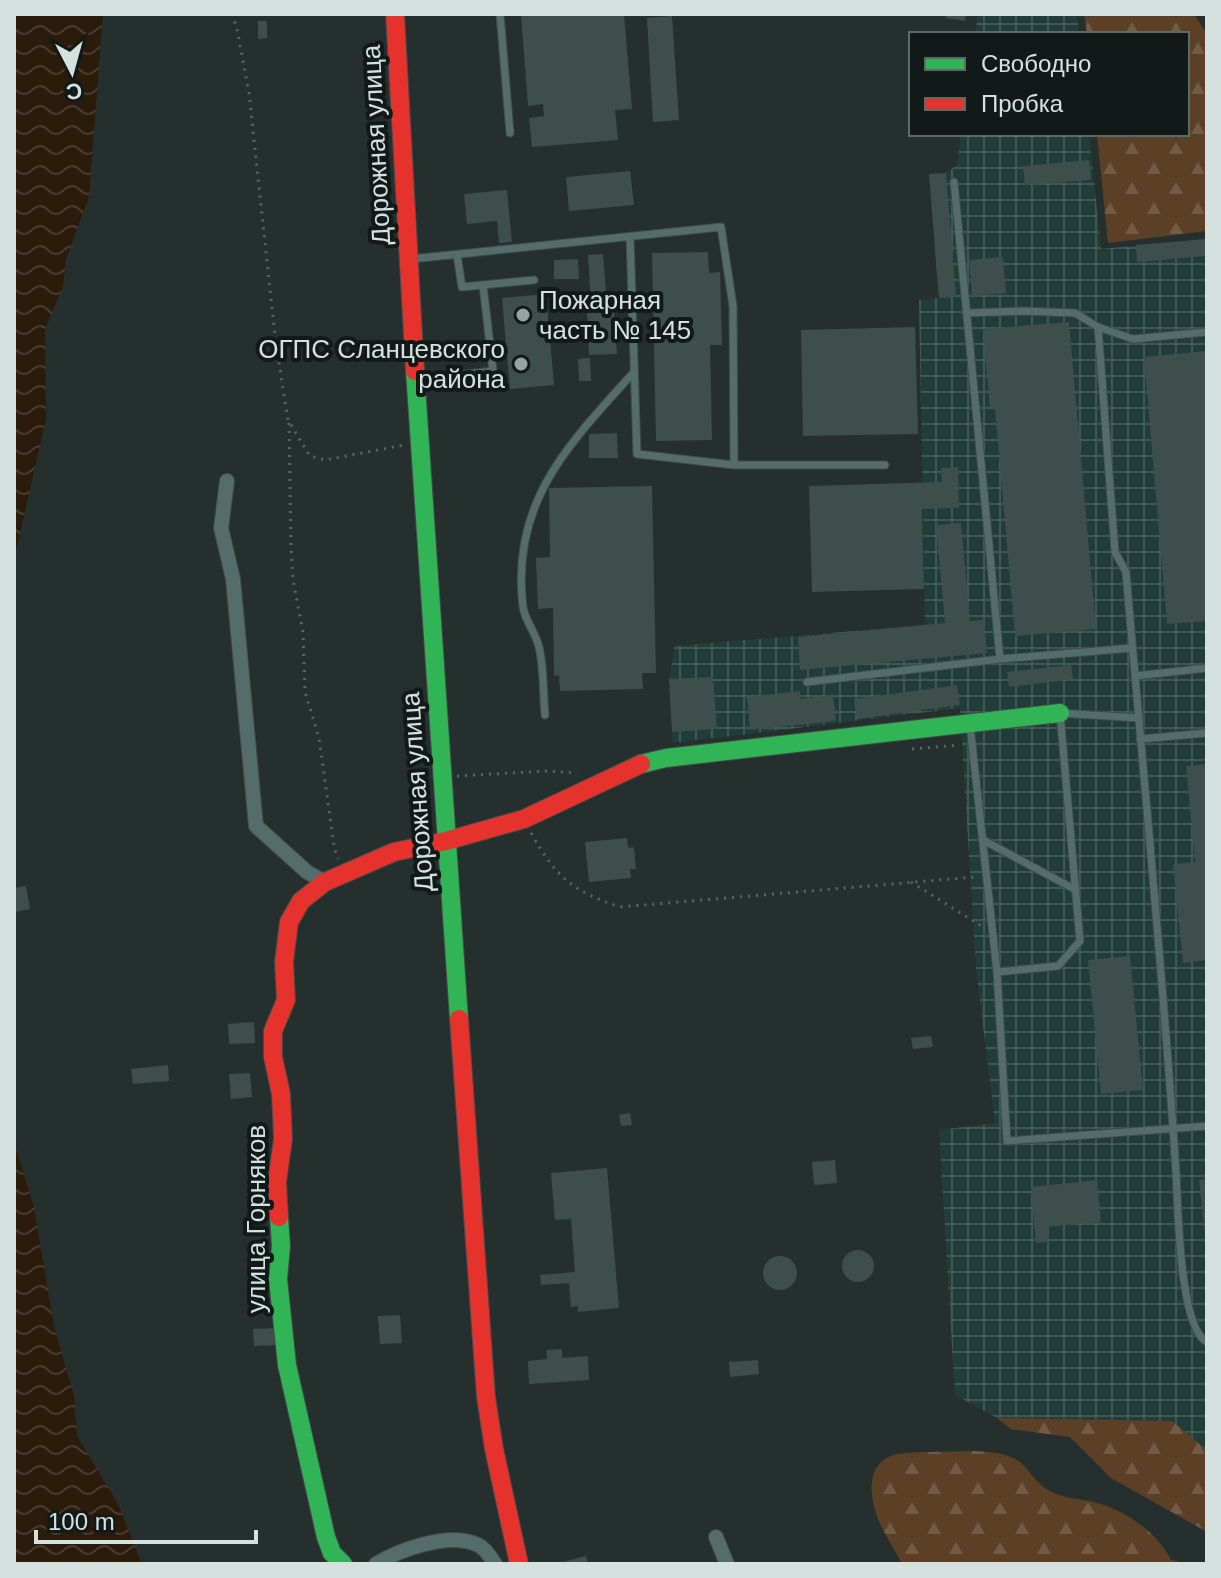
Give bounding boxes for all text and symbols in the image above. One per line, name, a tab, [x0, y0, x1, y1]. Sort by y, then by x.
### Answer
north arrow	[32, 32, 112, 112]
legend	[909, 32, 1189, 136]
street label: Дорожная улица	[356, 44, 396, 246]
text: Свободно	[981, 50, 1091, 77]
text: С	[65, 78, 83, 105]
text: Пробка	[981, 90, 1064, 117]
place label: Пожарная часть № 145	[539, 285, 691, 345]
marker: Пожарная часть № 145	[514, 306, 532, 324]
place label: ОГПС Сланцевского района	[258, 334, 506, 394]
marker: ОГПС Сланцевского района	[512, 355, 530, 373]
street label: Дорожная улица	[395, 691, 439, 893]
street label: улица Горняков	[241, 1125, 271, 1313]
scale bar	[36, 1494, 256, 1544]
text: 100 m	[48, 1508, 115, 1535]

